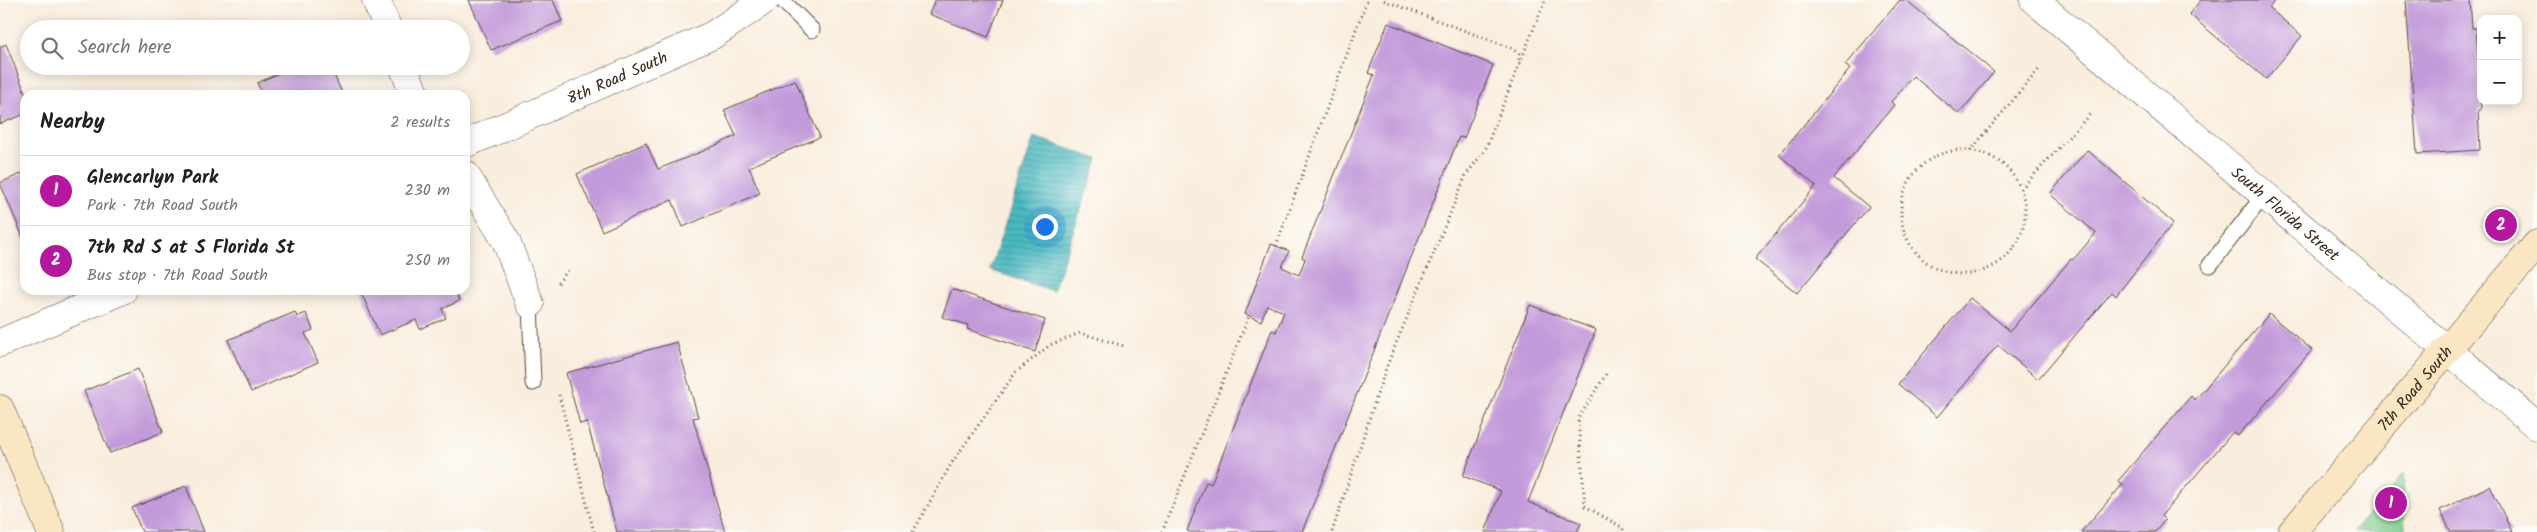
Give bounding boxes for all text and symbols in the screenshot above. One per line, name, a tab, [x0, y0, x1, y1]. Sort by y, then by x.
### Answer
map controls	[2477, 15, 2522, 105]
button: +	[2477, 15, 2522, 60]
search box	[20, 20, 470, 75]
text: Search here	[78, 33, 172, 63]
icon: search	[38, 34, 66, 62]
street label: 8th Road South	[563, 45, 672, 112]
button: −	[2477, 60, 2522, 105]
text: Nearby	[40, 106, 105, 139]
text: 2 results	[390, 110, 450, 135]
street label: South Florida Street	[2225, 161, 2345, 268]
text: Glencarlyn Park	[87, 163, 218, 193]
text: 1	[54, 178, 58, 203]
text: 230 m	[404, 178, 450, 203]
text: Park · 7th Road South	[87, 193, 238, 218]
pin: 2	[2485, 206, 2517, 244]
your location	[1032, 214, 1058, 240]
text: 7th Rd S at S Florida St	[87, 233, 295, 263]
text: 2	[51, 248, 61, 273]
text: 250 m	[405, 248, 450, 273]
text: Bus stop · 7th Road South	[87, 263, 268, 288]
street label: 7th Road South	[2372, 341, 2459, 437]
pin: 1	[2375, 484, 2407, 522]

